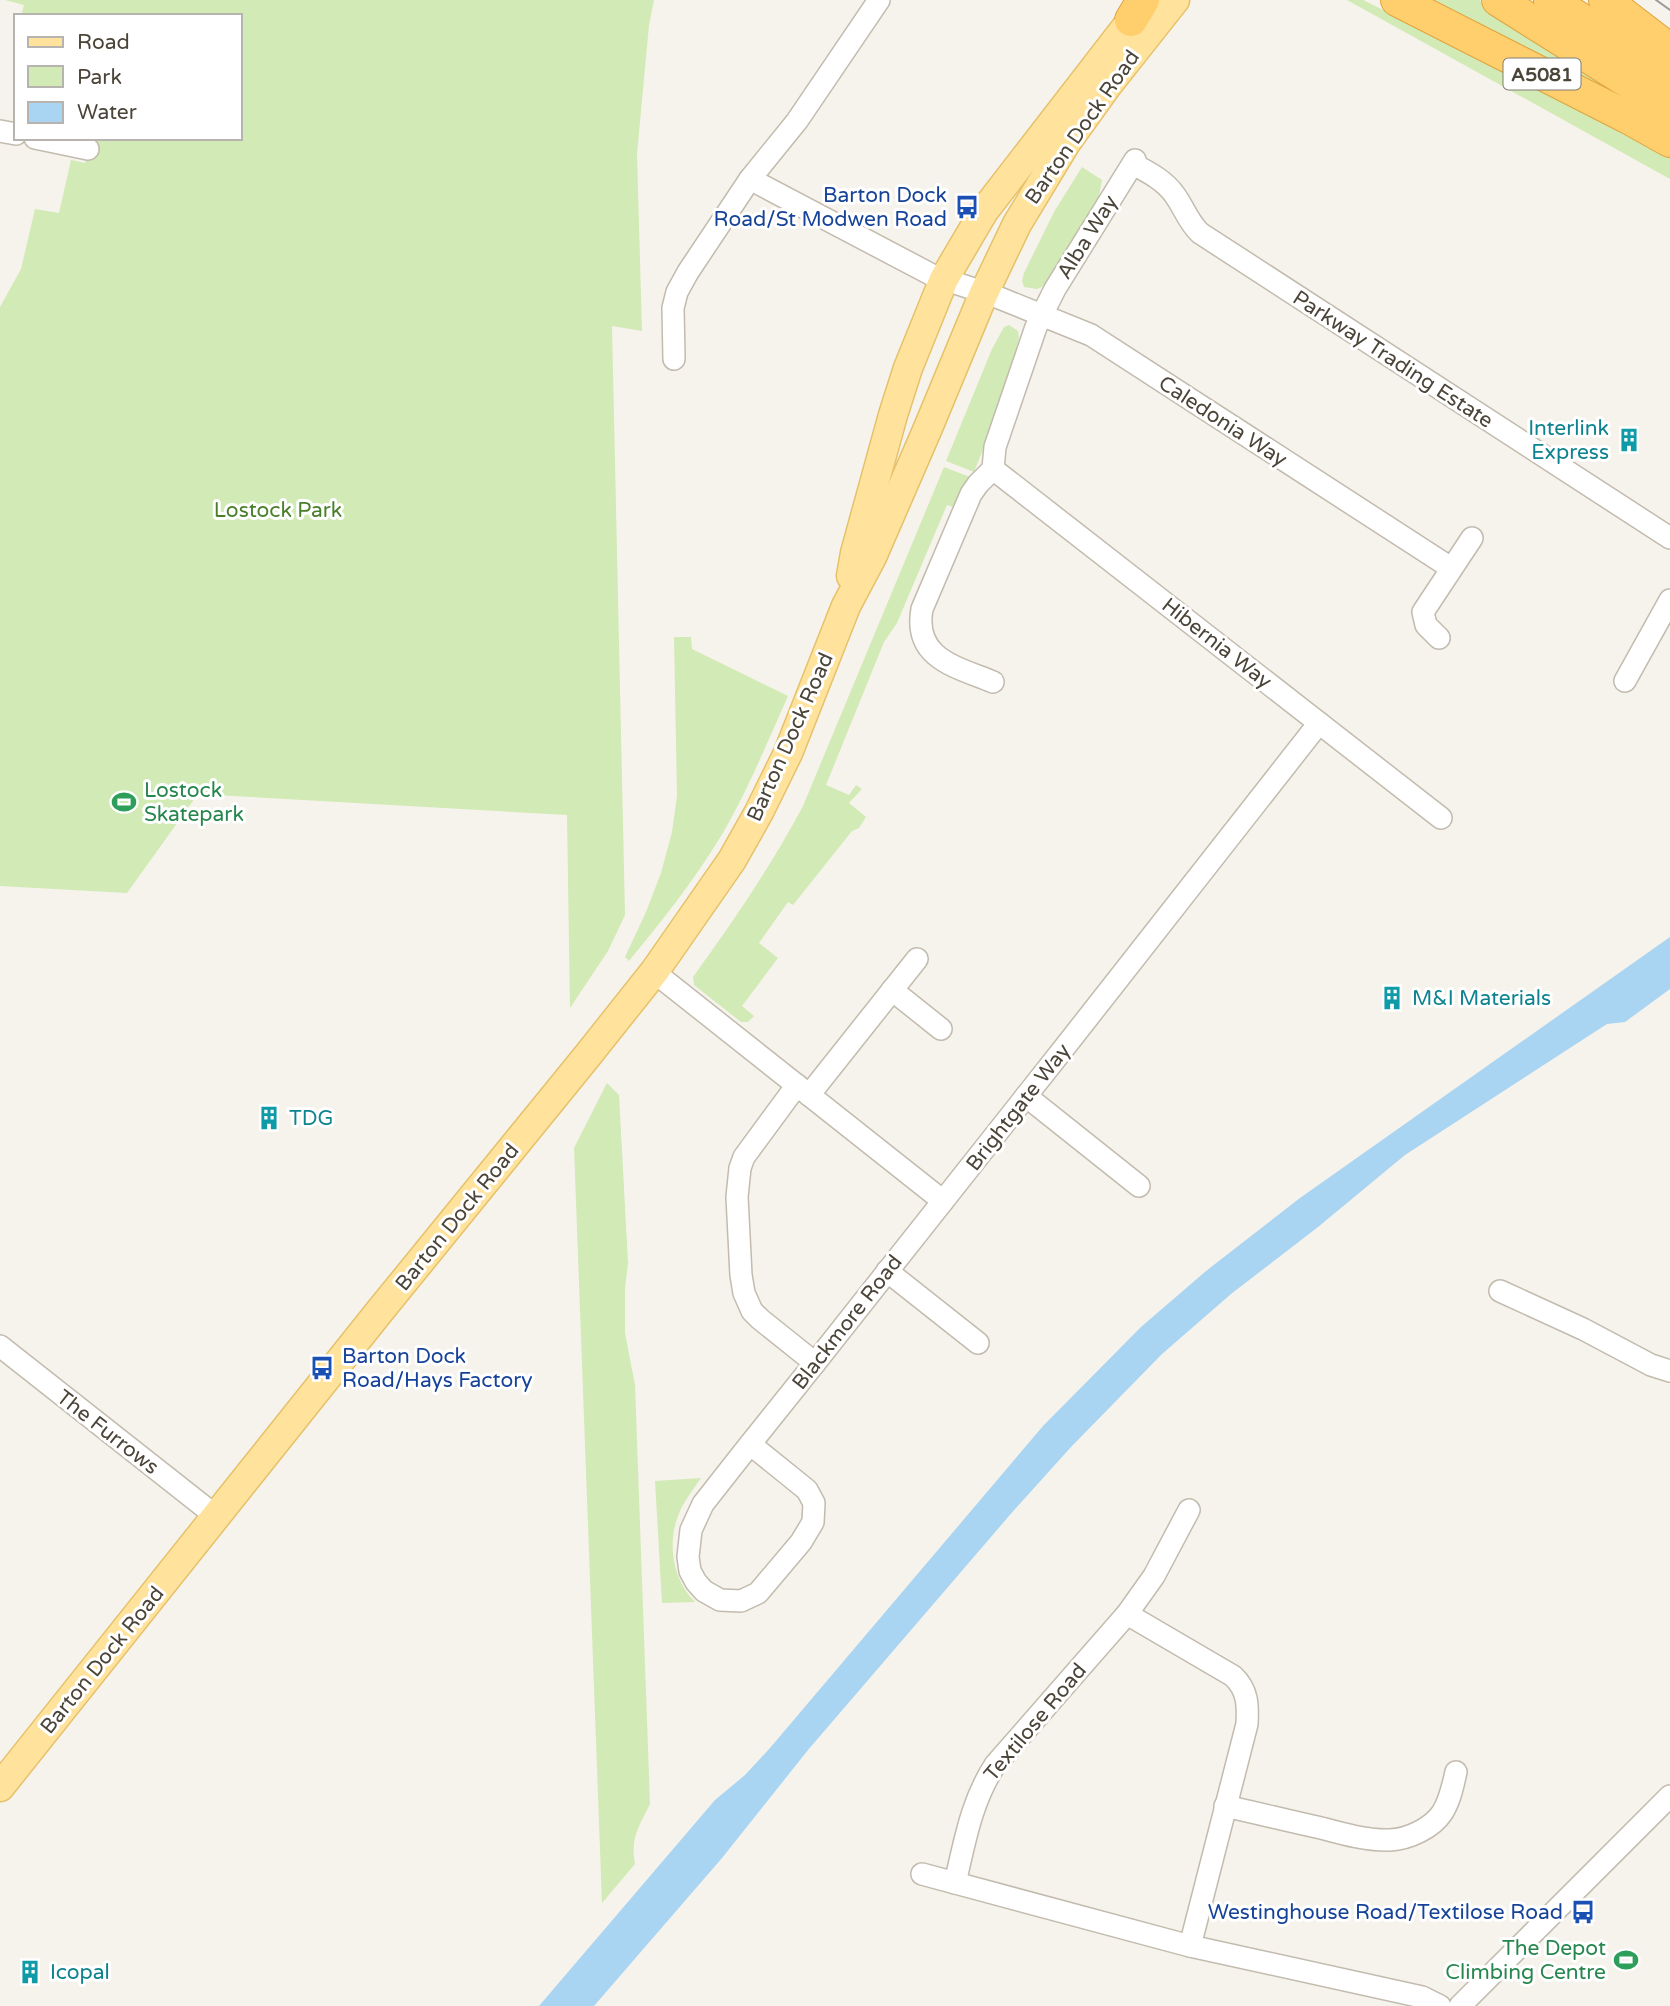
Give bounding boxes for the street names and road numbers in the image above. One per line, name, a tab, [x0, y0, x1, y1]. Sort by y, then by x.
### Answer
street label: Barton Dock Road	[1020, 45, 1145, 209]
road number: A5081	[1504, 58, 1580, 90]
street label: Alba Way	[1052, 191, 1123, 284]
street label: Parkway Trading Estate	[1288, 285, 1498, 434]
street label: Caledonia Way	[1154, 371, 1292, 472]
street label: Hibernia Way	[1157, 593, 1277, 694]
street label: Barton Dock Road	[742, 649, 839, 826]
street label: Brightgate Way	[961, 1039, 1076, 1176]
street label: Barton Dock Road	[390, 1139, 524, 1296]
street label: Blackmore Road	[787, 1250, 908, 1395]
street label: The Furrows	[52, 1385, 164, 1480]
street label: Barton Dock Road	[35, 1582, 169, 1739]
street label: Textilose Road	[979, 1658, 1092, 1786]

